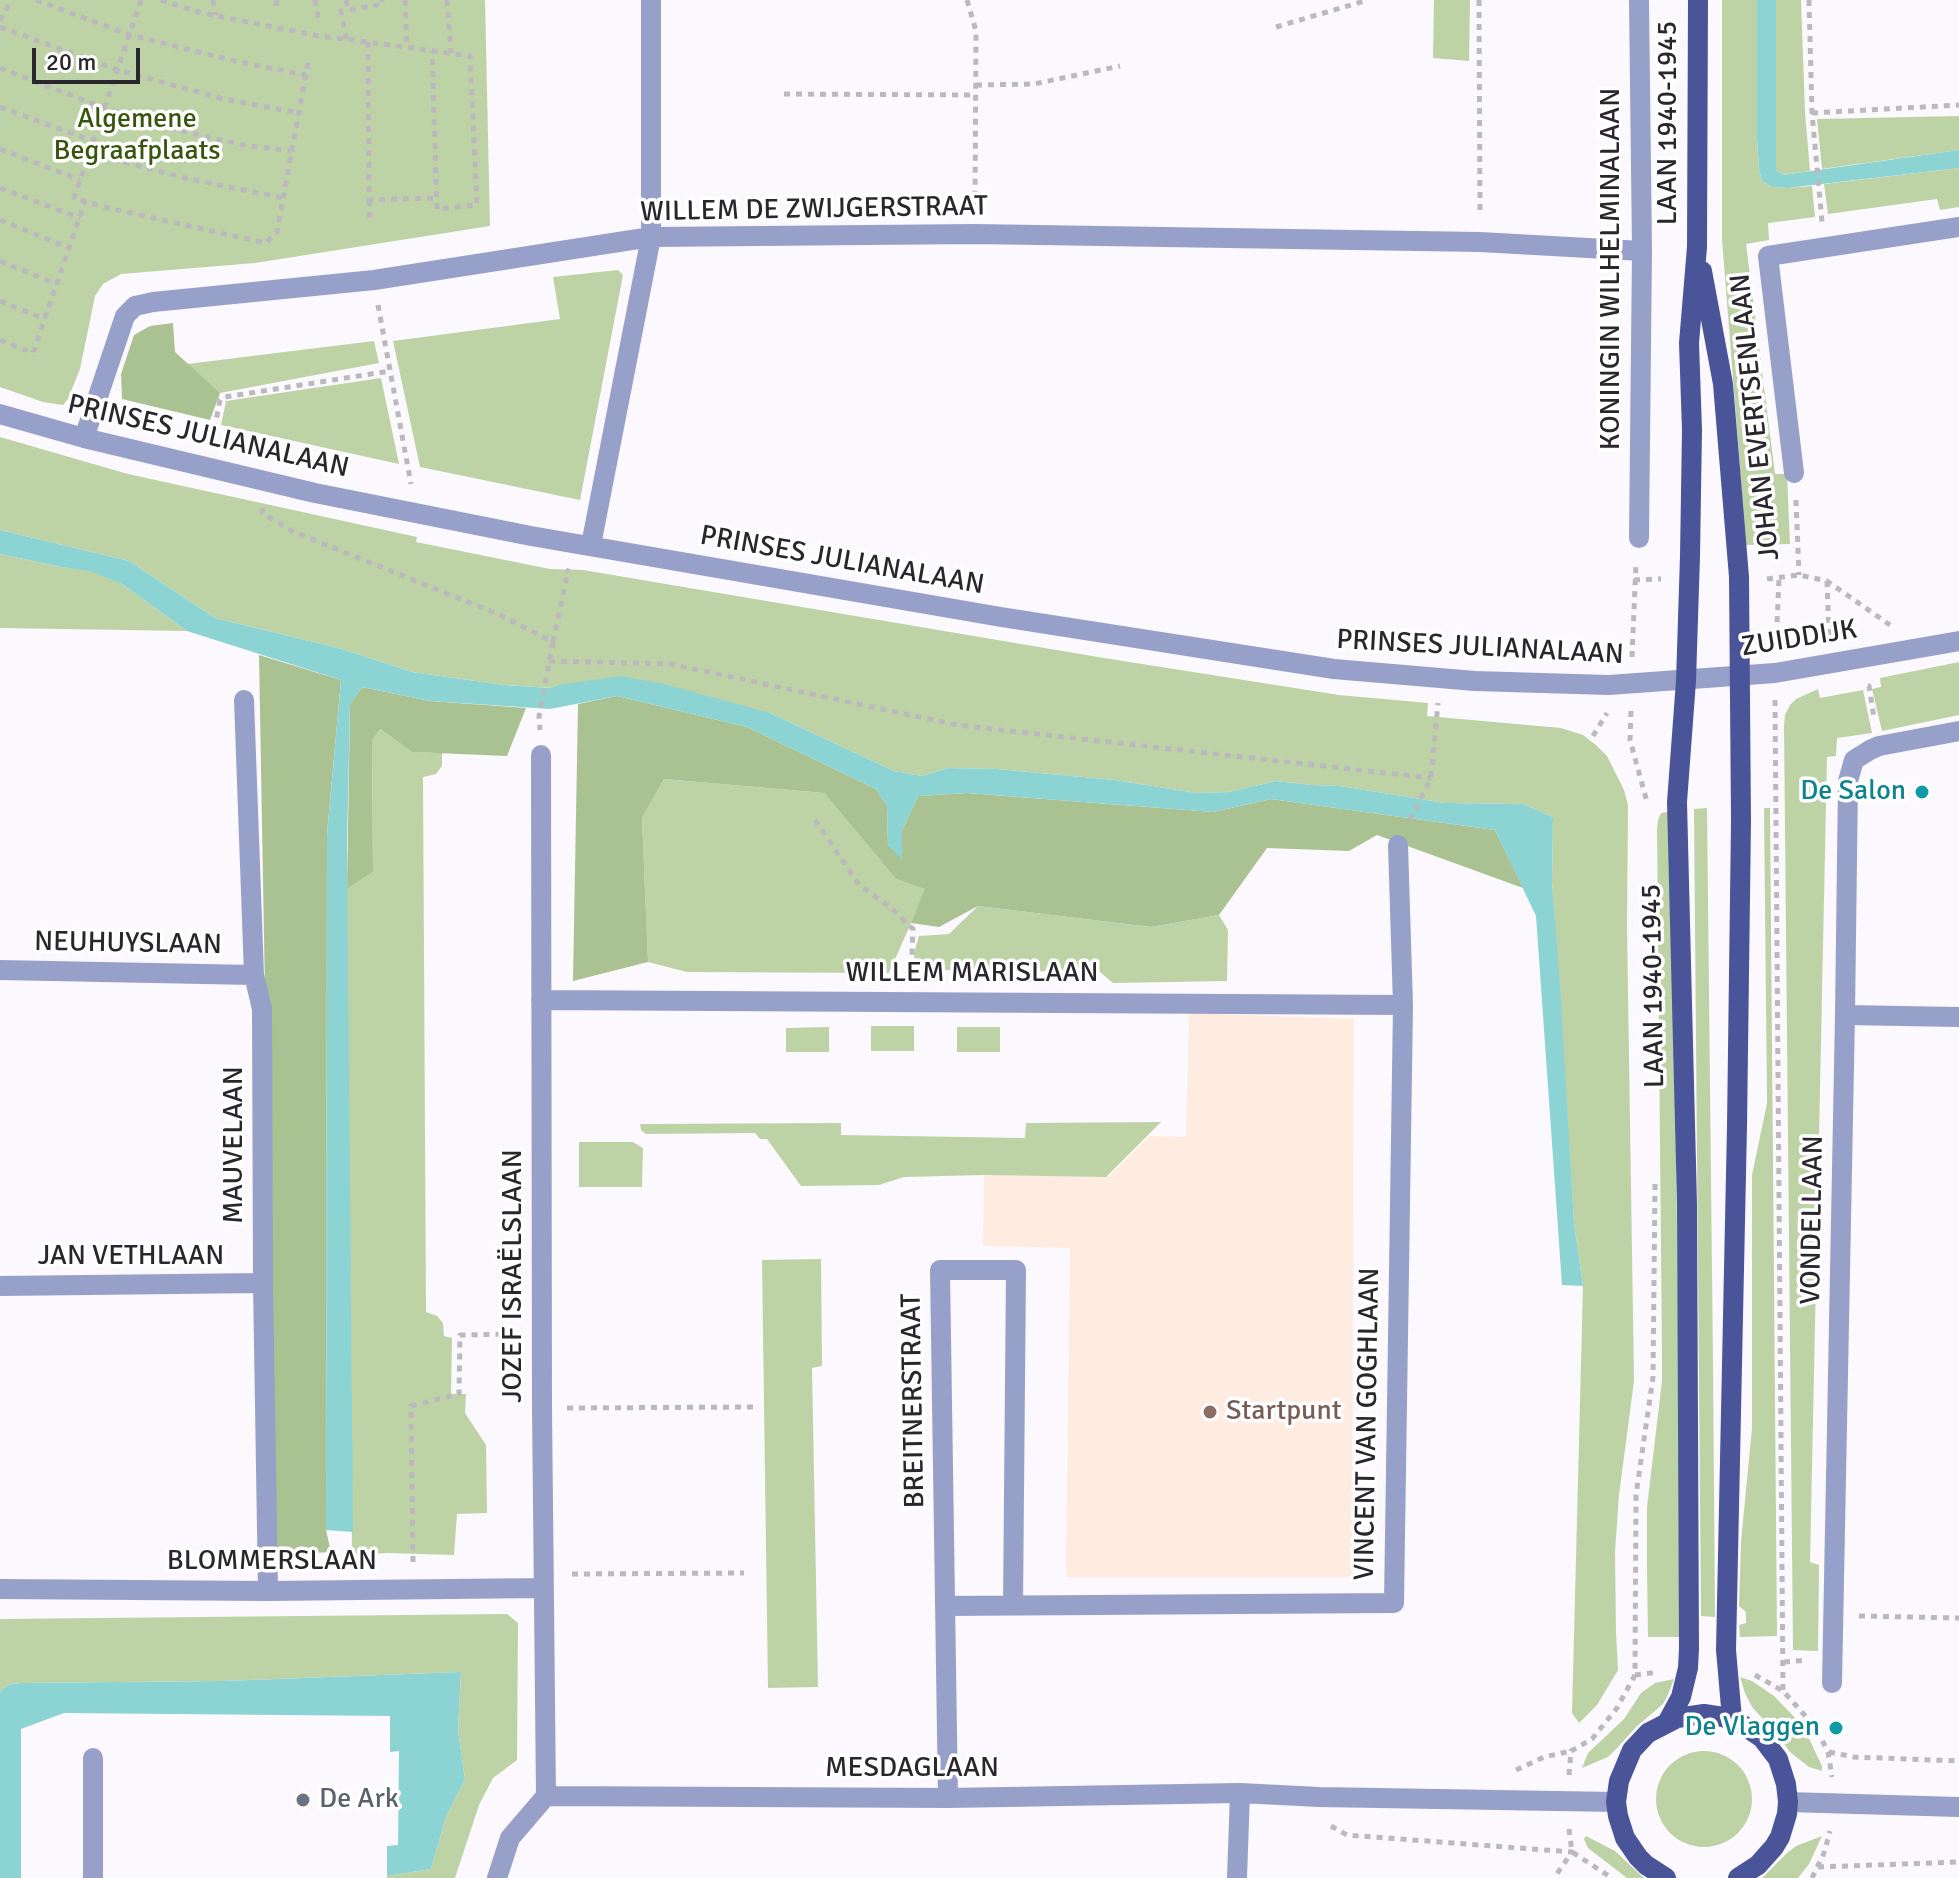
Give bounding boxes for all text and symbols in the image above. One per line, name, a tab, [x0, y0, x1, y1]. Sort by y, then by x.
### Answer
street label: LAAN 1940-1945	[1652, 21, 1686, 225]
scale bar	[36, 32, 144, 82]
text: 20 m	[46, 47, 96, 77]
street label: KONINGIN WILHELMINALAAN	[1595, 88, 1629, 450]
park label: Algemene Begraafplaats	[54, 103, 220, 169]
street label: WILLEM DE ZWIJGERSTRAAT	[640, 190, 988, 230]
street label: JOHAN EVERTSENLAAN	[1724, 272, 1788, 562]
street label: PRINSES JULIANALAAN	[64, 388, 352, 486]
street label: PRINSES JULIANALAAN	[697, 519, 987, 603]
street label: ZUIDDIJK	[1739, 613, 1859, 665]
street label: PRINSES JULIANALAAN	[1335, 624, 1625, 672]
place label: De Salon	[1800, 775, 1906, 809]
marker: De Salon	[1913, 783, 1931, 801]
street label: LAAN 1940-1945	[1635, 883, 1673, 1089]
street label: NEUHUYSLAAN	[34, 926, 222, 962]
street label: WILLEM MARISLAAN	[845, 957, 1099, 991]
street label: MAUVELAAN	[218, 1066, 252, 1224]
street label: VONDELLAAN	[1795, 1135, 1831, 1305]
street label: JOZEF ISRAËLSLAAN	[497, 1149, 531, 1403]
street label: JAN VETHLAAN	[38, 1240, 224, 1274]
street label: VINCENT VAN GOGHLAAN	[1348, 1267, 1388, 1581]
street label: BREITNERSTRAAT	[895, 1293, 933, 1509]
place label: Startpunt	[1226, 1395, 1341, 1429]
marker: Startpunt	[1201, 1403, 1219, 1421]
street label: BLOMMERSLAAN	[167, 1545, 377, 1579]
place label: De Vlaggen	[1684, 1711, 1820, 1745]
marker: De Vlaggen	[1827, 1719, 1845, 1737]
street label: MESDAGLAAN	[825, 1752, 999, 1786]
place label: De Ark	[319, 1783, 399, 1817]
marker: De Ark	[294, 1791, 312, 1809]

